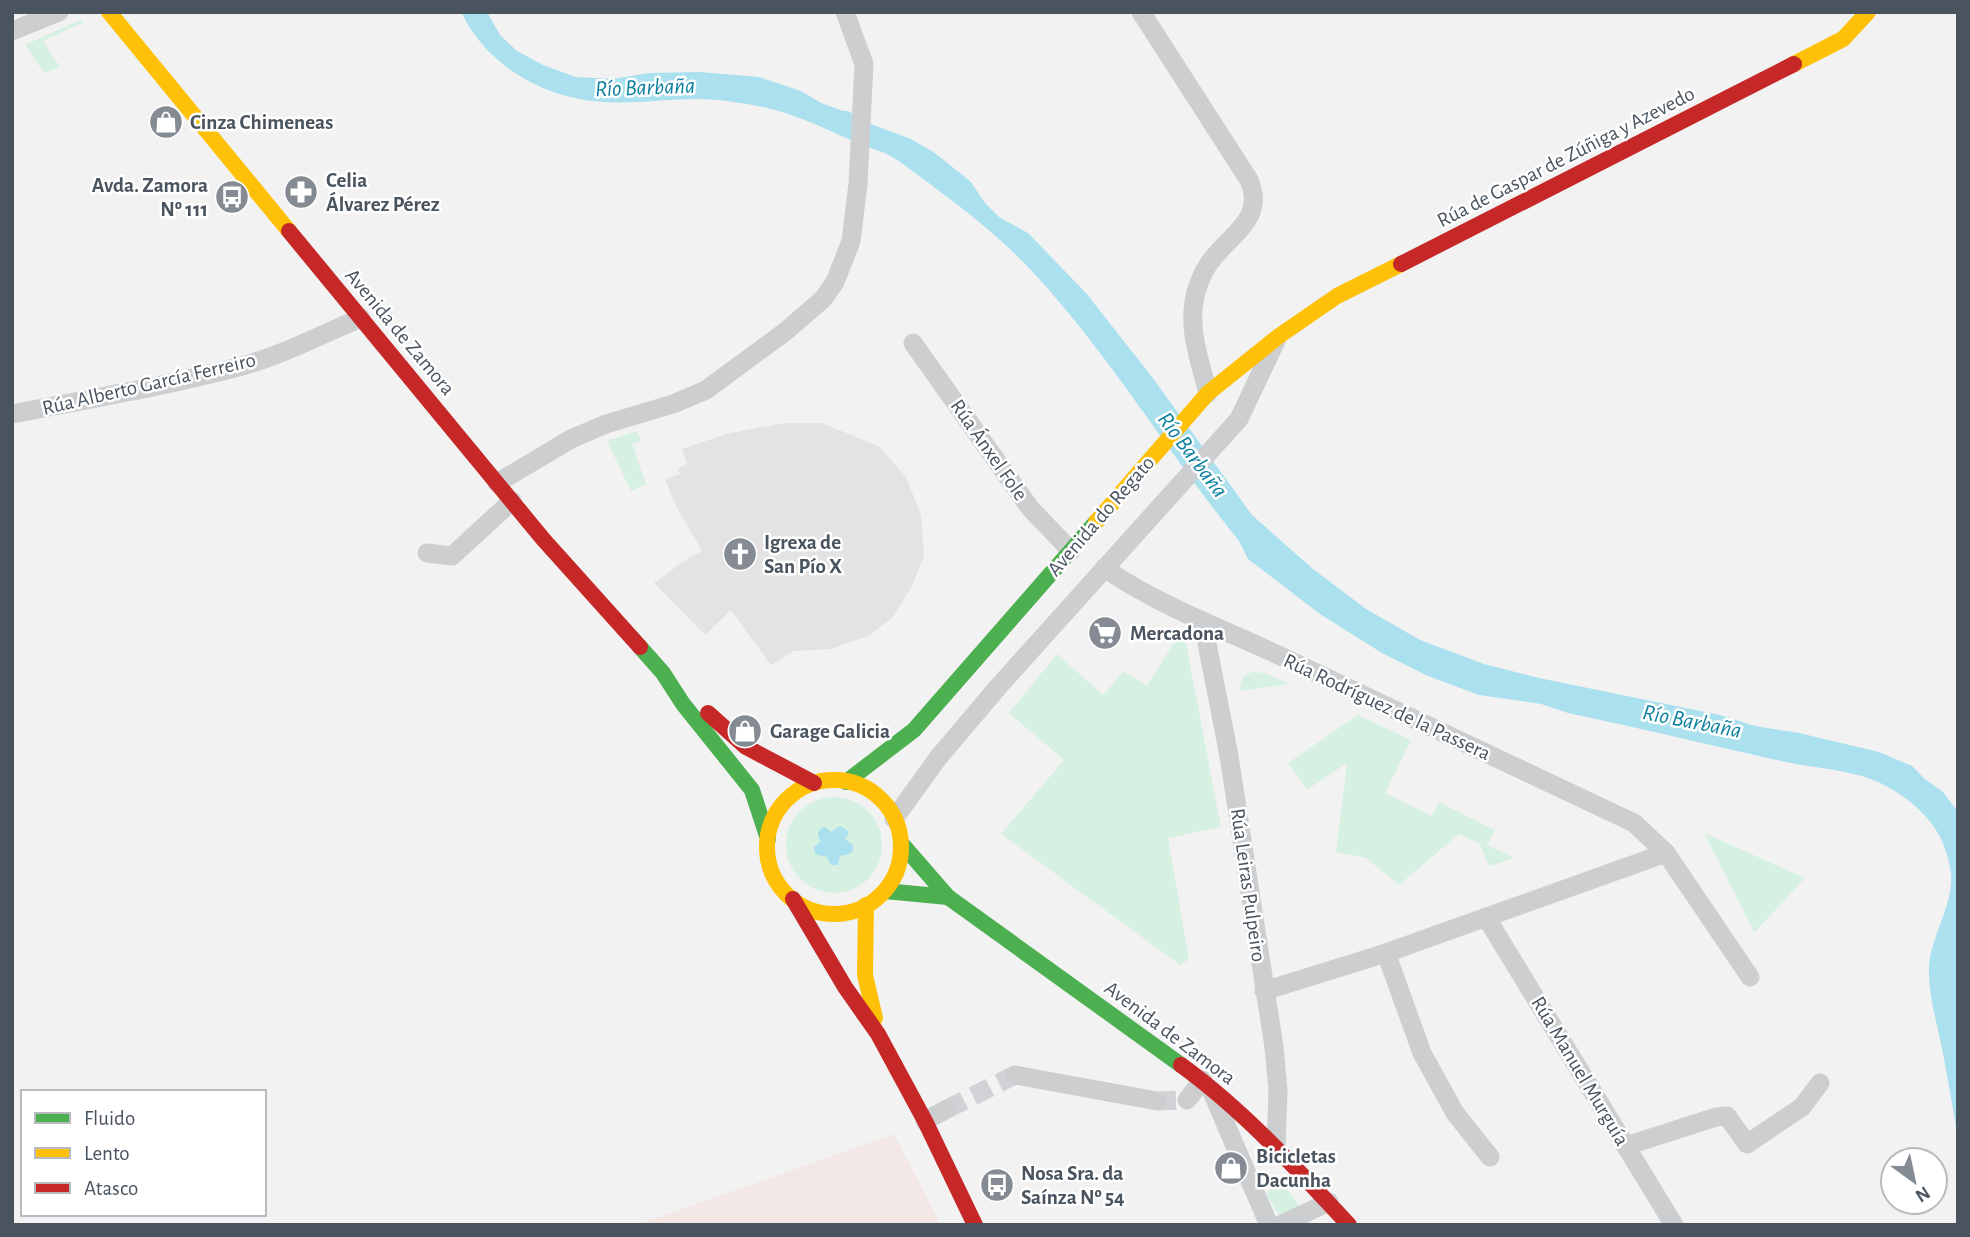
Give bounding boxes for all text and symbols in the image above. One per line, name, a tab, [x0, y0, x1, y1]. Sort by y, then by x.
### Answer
water label: Río Barbaña	[594, 75, 696, 101]
street label: Rúa de Gaspar de Zúñiga y Azevedo	[1434, 83, 1698, 231]
shop icon: Cinza Chimeneas	[147, 103, 185, 141]
place label: Cinza Chimeneas	[190, 112, 333, 133]
place label: Celia Álvarez Pérez	[326, 170, 440, 215]
pharmacy icon: Celia Álvarez Pérez	[282, 173, 320, 211]
place label: Avda. Zamora Nº 111	[92, 175, 208, 220]
bus stop icon: Avda. Zamora Nº 111	[213, 178, 251, 216]
street label: Avenida de Zamora	[341, 265, 459, 399]
street label: Rúa Alberto García Ferreiro	[40, 349, 258, 419]
street label: Rúa Ánxel Fole	[946, 394, 1033, 505]
water label: Río Barbaña	[1153, 408, 1231, 502]
street label: Avenida do Regato	[1043, 452, 1159, 580]
place label: Igrexa de San Pío X	[764, 532, 842, 577]
church icon: Igrexa de San Pío X	[721, 535, 759, 573]
supermarket icon: Mercadona	[1086, 614, 1124, 652]
place label: Mercadona	[1130, 623, 1224, 644]
street label: Rúa Rodríguez de la Passera	[1280, 650, 1494, 764]
water label: Río Barbaña	[1641, 701, 1743, 743]
shop icon: Garage Galicia	[726, 712, 764, 750]
place label: Garage Galicia	[770, 721, 890, 742]
street label: Rúa Leiras Pulpeiro	[1227, 807, 1269, 963]
street label: Avenida de Zamora	[1101, 977, 1240, 1089]
street label: Rúa Manuel Murguía	[1527, 993, 1633, 1150]
legend	[21, 1090, 266, 1216]
text: Fluido	[84, 1108, 135, 1129]
text: Lento	[84, 1143, 130, 1164]
place label: Bicicletas Dacunha	[1256, 1146, 1336, 1191]
north arrow	[1879, 1146, 1949, 1216]
shop icon: Bicicletas Dacunha	[1212, 1149, 1250, 1187]
place label: Nosa Sra. da Saínza Nº 54	[1021, 1163, 1125, 1208]
bus stop icon: Nosa Sra. da Saínza Nº 54	[978, 1166, 1016, 1204]
text: Atasco	[84, 1178, 138, 1199]
text: N	[1912, 1182, 1933, 1206]

